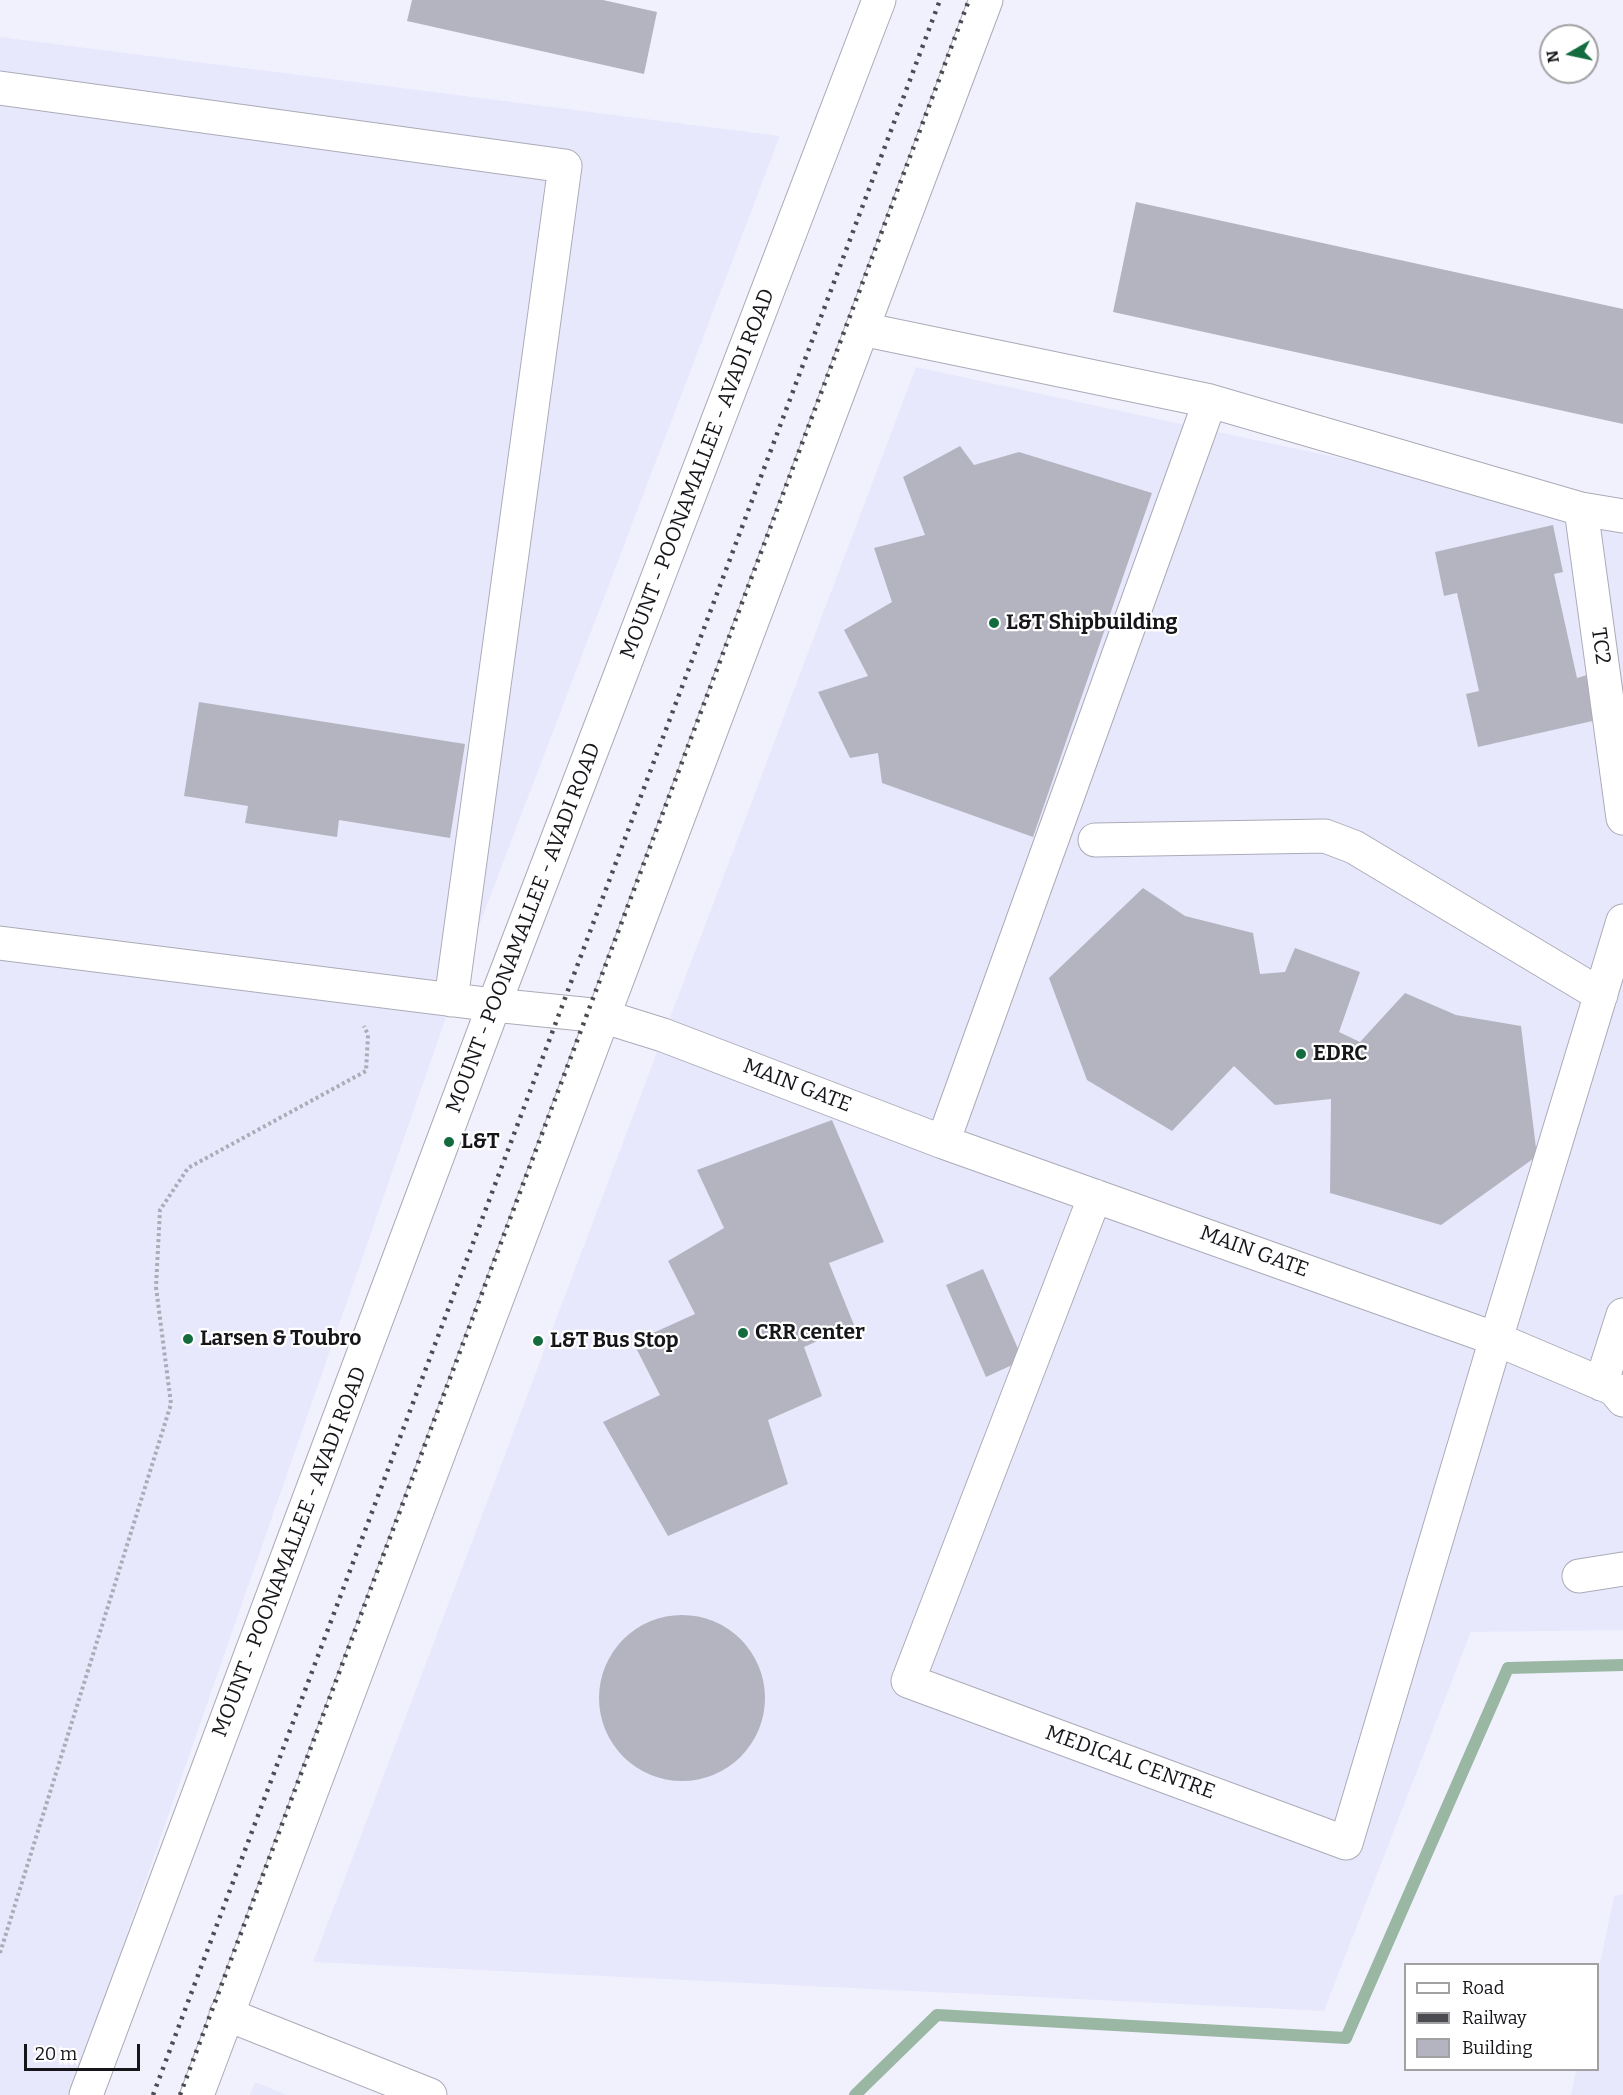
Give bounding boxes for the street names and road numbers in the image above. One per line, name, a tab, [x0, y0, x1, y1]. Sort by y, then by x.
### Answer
street label: MOUNT - POONAMALLEE - AVADI ROAD	[616, 285, 780, 663]
street label: TC2	[1585, 626, 1615, 666]
street label: MOUNT - POONAMALLEE - AVADI ROAD	[442, 739, 606, 1117]
street label: MAIN GATE	[739, 1054, 855, 1118]
street label: MAIN GATE	[1196, 1221, 1312, 1283]
street label: MOUNT - POONAMALLEE - AVADI ROAD	[208, 1363, 372, 1741]
street label: MEDICAL CENTRE	[1042, 1721, 1218, 1805]

